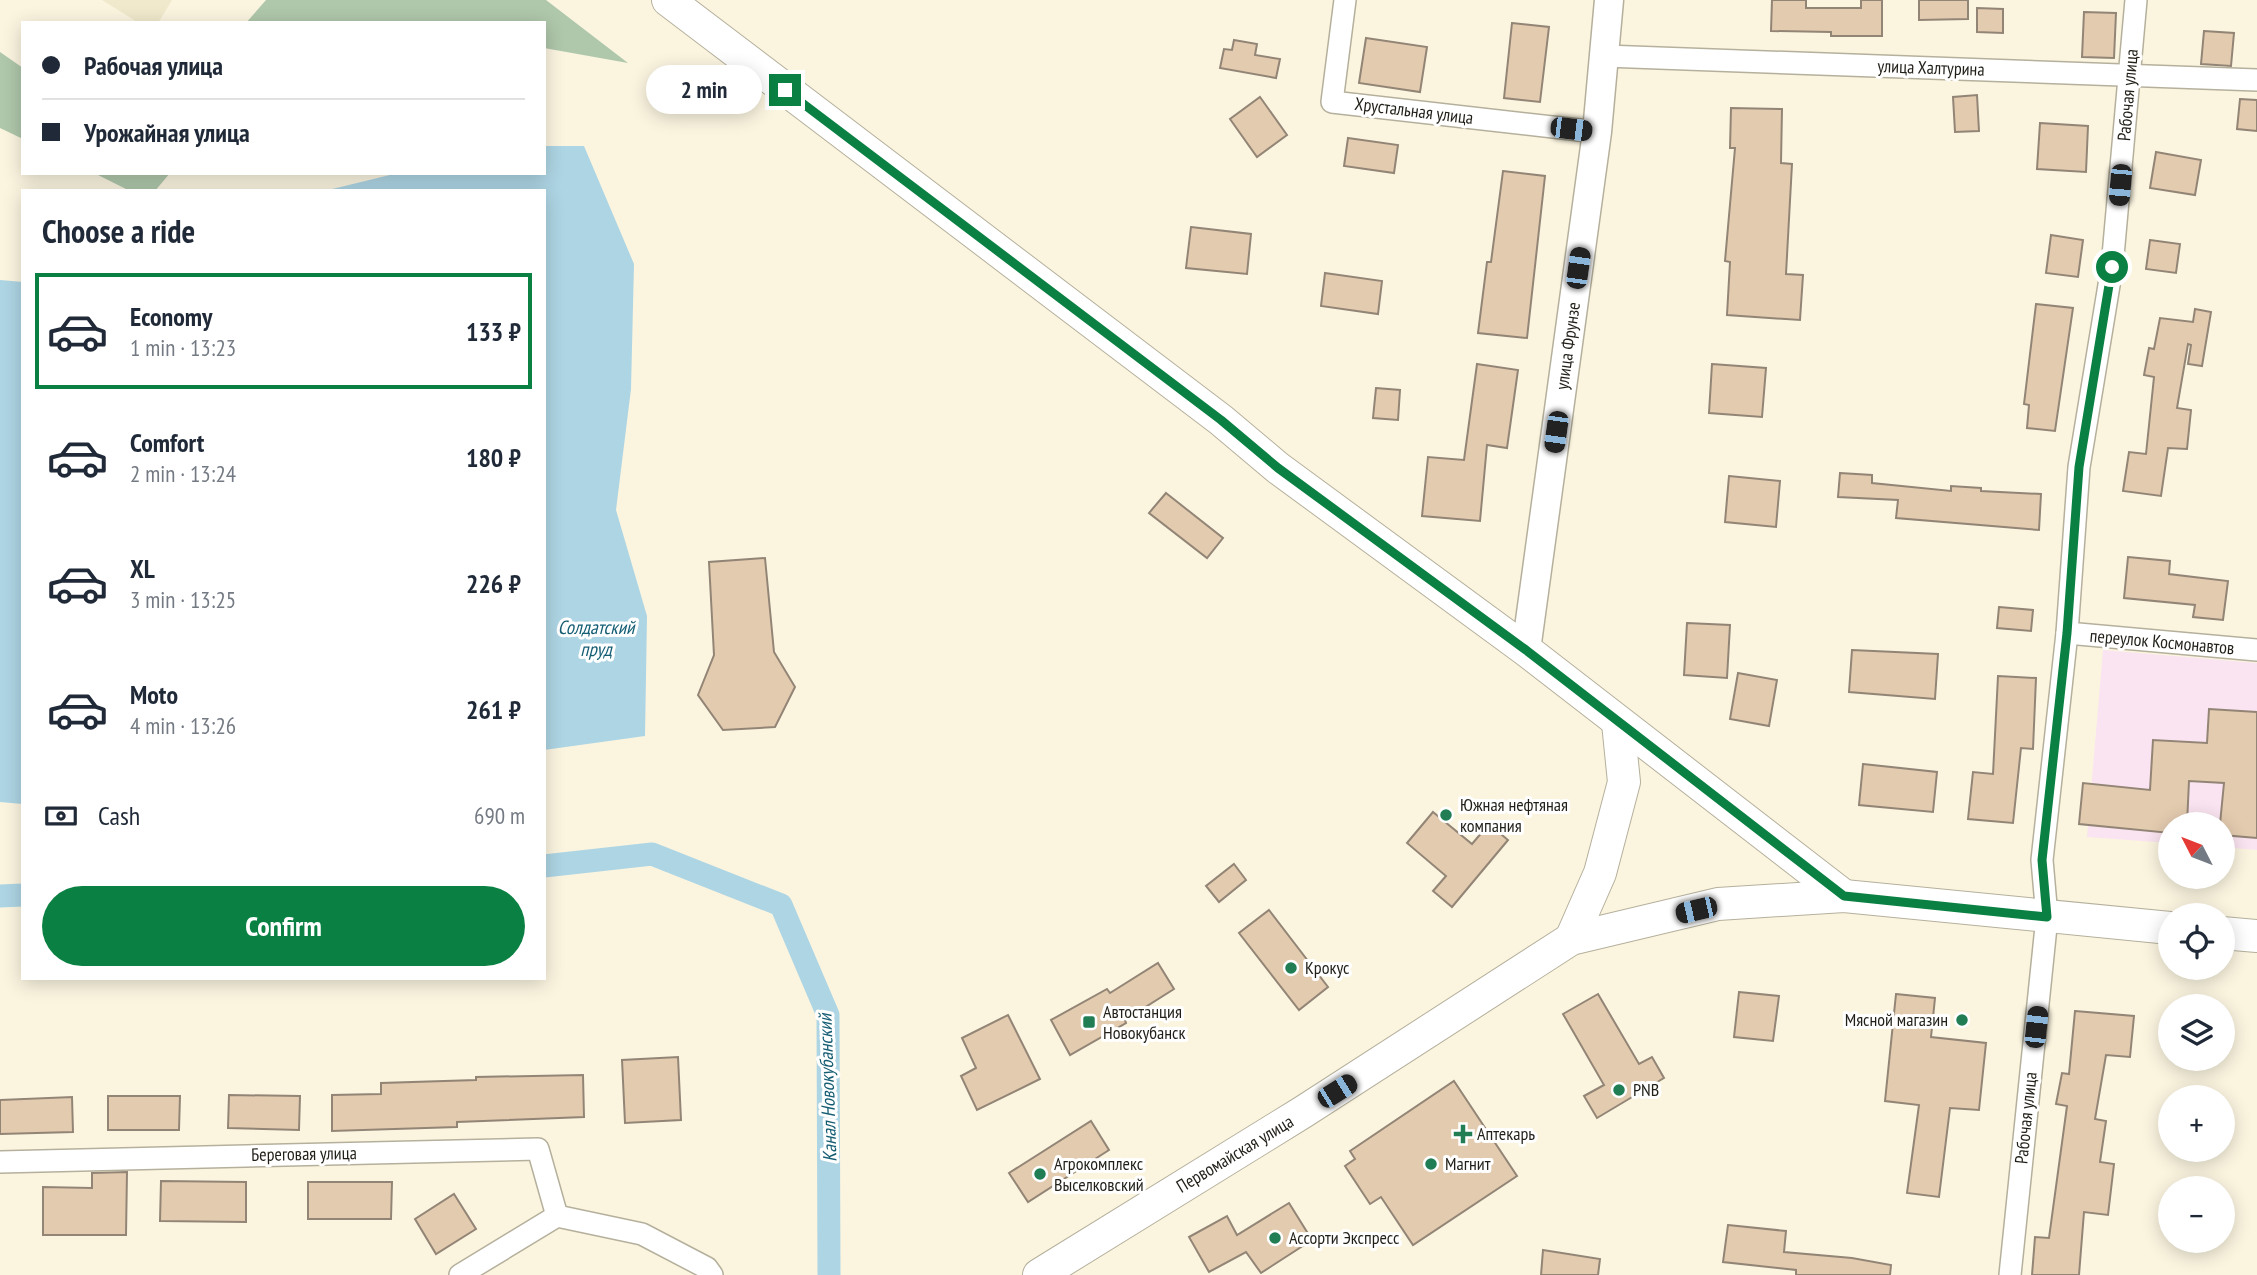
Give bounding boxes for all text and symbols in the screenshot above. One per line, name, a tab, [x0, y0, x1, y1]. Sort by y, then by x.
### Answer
street label: Рабочая улица	[2112, 48, 2143, 142]
text: Рабочая улица	[84, 49, 223, 82]
street label: улица Халтурина	[1877, 54, 1985, 81]
callout: 2 min	[645, 66, 760, 114]
route end	[769, 74, 801, 106]
text: 2 min	[681, 75, 727, 104]
street label: Хрустальная улица	[1353, 92, 1475, 129]
text: Урожайная улица	[84, 116, 250, 149]
car	[1549, 116, 1594, 142]
car	[2108, 163, 2133, 207]
text: Choose a ride	[42, 210, 195, 252]
car	[1565, 246, 1592, 290]
route start	[2096, 251, 2128, 283]
icon: car	[46, 300, 109, 363]
text: Economy	[130, 300, 212, 333]
street label: улица Фрунзе	[1550, 301, 1585, 391]
text: 133 ₽	[466, 315, 521, 348]
text: 1 min · 13:23	[130, 333, 236, 362]
car	[1543, 410, 1570, 454]
icon: car	[46, 426, 109, 489]
text: Comfort	[130, 426, 204, 459]
text: 180 ₽	[466, 441, 521, 474]
text: 2 min · 13:24	[130, 459, 236, 488]
icon: car	[46, 552, 109, 615]
text: XL	[130, 552, 155, 585]
text: 226 ₽	[466, 567, 521, 600]
text: 3 min · 13:25	[130, 585, 236, 614]
water label: Солдатский пруд	[558, 615, 636, 661]
street label: переулок Космонавтов	[2089, 624, 2235, 659]
icon: car	[46, 678, 109, 741]
text: Moto	[130, 678, 178, 711]
text: 261 ₽	[466, 693, 521, 726]
text: 4 min · 13:26	[130, 711, 236, 740]
place label: Южная нефтяная компания	[1460, 793, 1568, 837]
icon: cash	[42, 797, 80, 835]
text: Cash	[98, 799, 140, 832]
text: 690 m	[474, 801, 525, 830]
marker: Южная нефтяная компания	[1438, 807, 1454, 823]
north arrow	[2158, 812, 2235, 889]
map controls	[2158, 812, 2235, 1253]
button: Confirm	[42, 886, 525, 966]
car	[1674, 895, 1719, 925]
button: locate	[2158, 903, 2235, 980]
place label: Крокус	[1305, 956, 1350, 979]
marker: Крокус	[1283, 960, 1299, 976]
button: layers	[2158, 994, 2235, 1071]
place label: Автостанция Новокубанск	[1103, 1000, 1185, 1044]
car	[2024, 1005, 2049, 1049]
place label: Мясной магазин	[1845, 1008, 1948, 1031]
water label: Канал Новокубанский	[812, 1012, 842, 1162]
marker: Мясной магазин	[1954, 1012, 1970, 1028]
marker: Автостанция Новокубанск	[1081, 1014, 1097, 1030]
car	[1314, 1071, 1361, 1111]
street label: Рабочая улица	[2009, 1071, 2042, 1165]
place label: PNB	[1633, 1078, 1659, 1101]
marker: PNB	[1611, 1082, 1627, 1098]
button: +	[2158, 1085, 2235, 1162]
street label: Первомайская улица	[1172, 1110, 1297, 1198]
place label: Аптекарь	[1477, 1122, 1535, 1145]
marker: Аптекарь	[1455, 1126, 1471, 1142]
street label: Береговая улица	[251, 1141, 357, 1166]
place label: Агрокомплекс Выселковский	[1054, 1152, 1144, 1196]
place label: Магнит	[1445, 1152, 1491, 1175]
marker: Магнит	[1423, 1156, 1439, 1172]
marker: Агрокомплекс Выселковский	[1032, 1166, 1048, 1182]
button: −	[2158, 1176, 2235, 1253]
place label: Ассорти Экспресс	[1289, 1226, 1400, 1249]
marker: Ассорти Экспресс	[1267, 1230, 1283, 1246]

